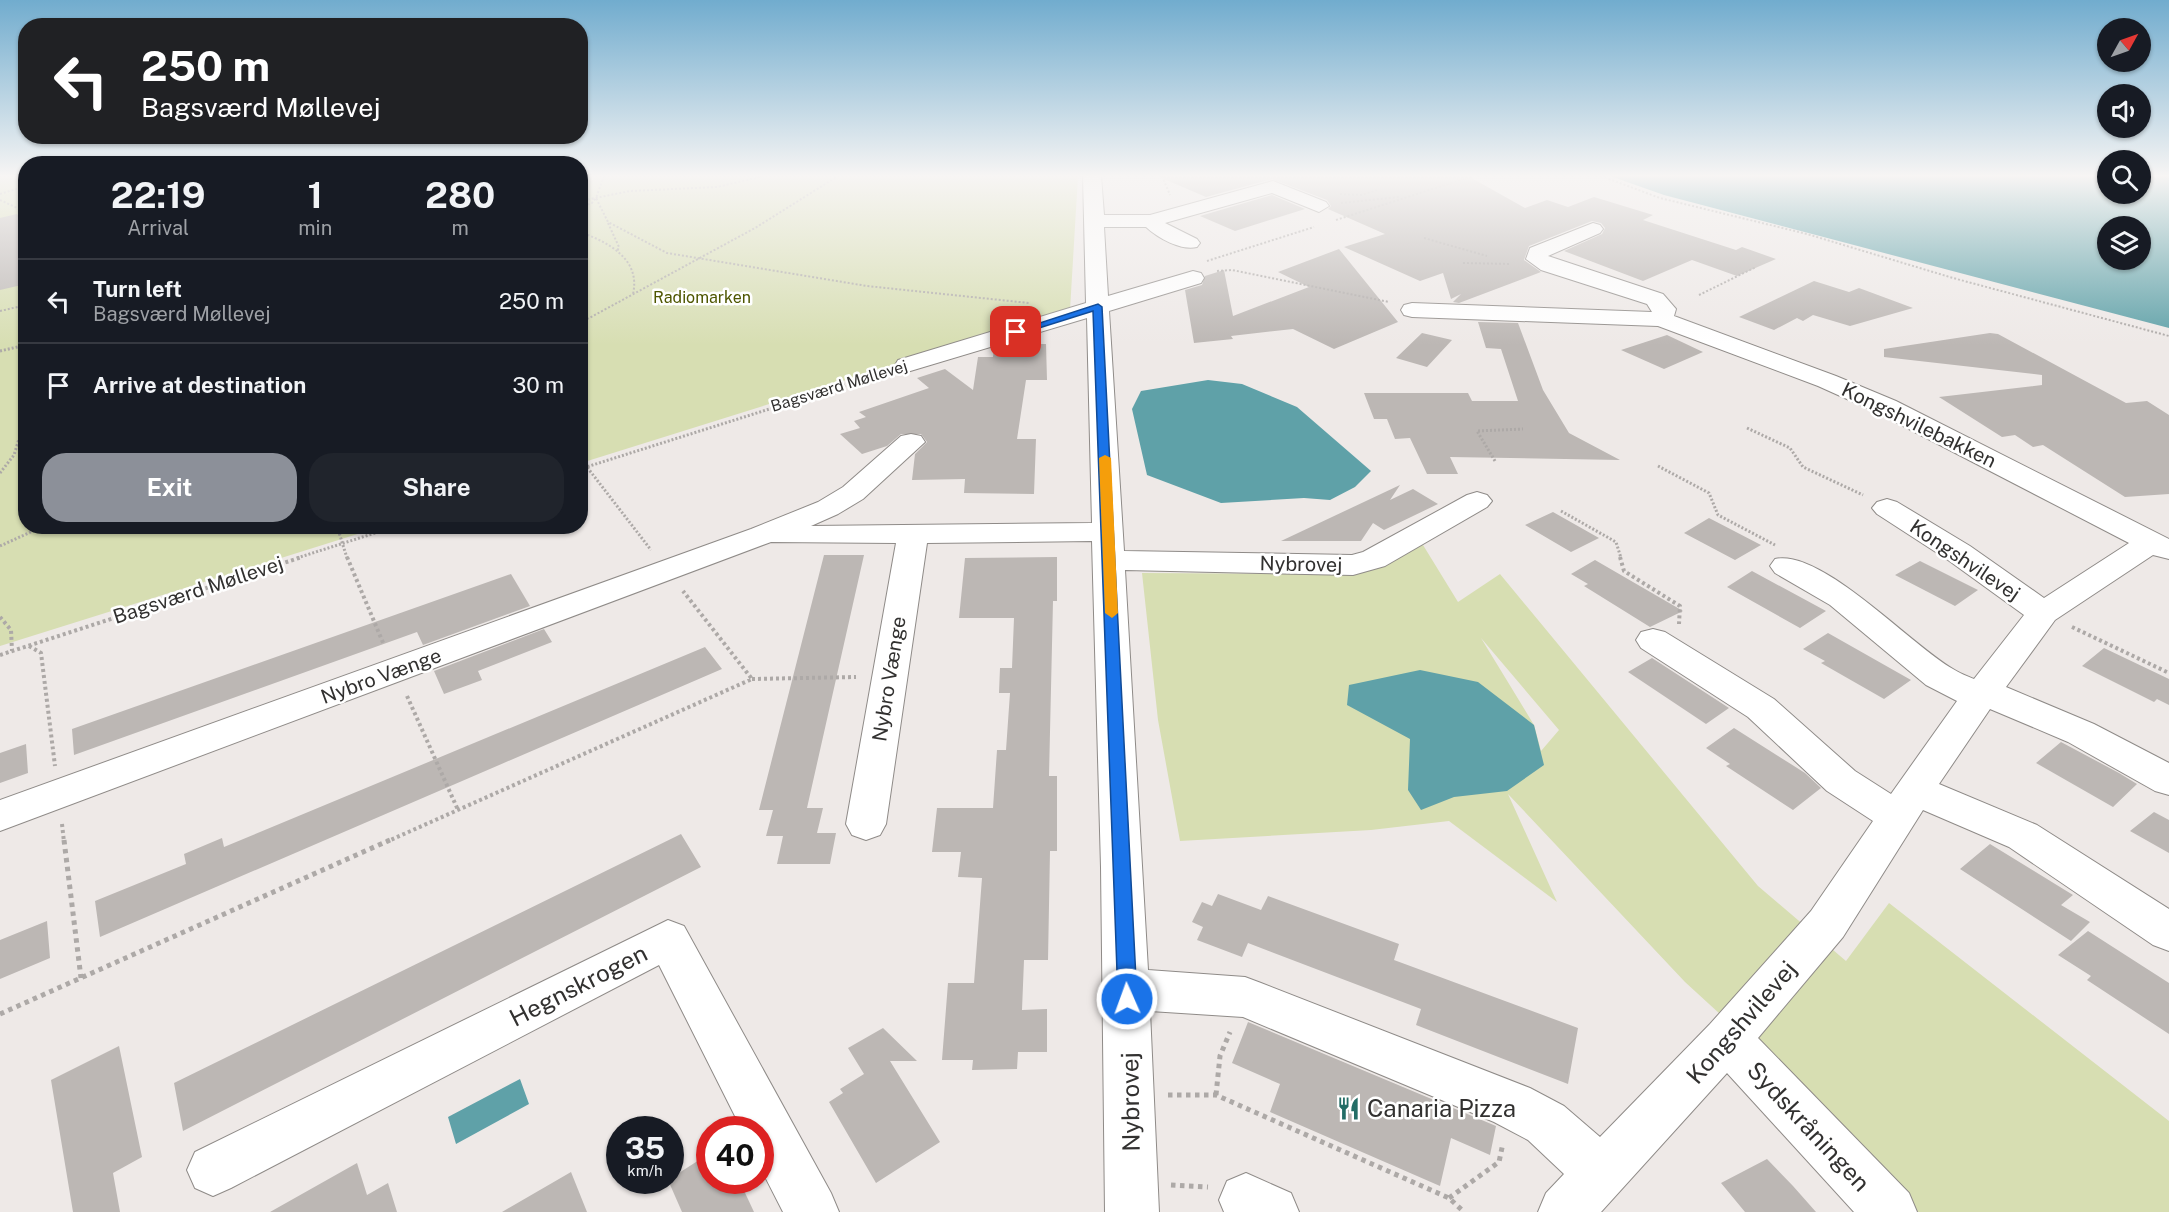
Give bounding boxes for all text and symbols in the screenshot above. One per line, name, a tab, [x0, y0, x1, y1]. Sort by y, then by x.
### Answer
north arrow	[2097, 18, 2151, 72]
map controls	[2097, 18, 2151, 270]
text: 250 m	[141, 41, 270, 90]
icon: left	[42, 42, 120, 120]
button: sound	[2097, 84, 2151, 138]
text: Bagsværd Møllevej	[141, 91, 381, 123]
button: search	[2097, 150, 2151, 204]
text: 22:19	[111, 174, 205, 216]
text: 1	[308, 174, 323, 216]
text: 280	[425, 174, 495, 216]
text: Arrival	[127, 216, 189, 240]
text: min	[298, 216, 332, 240]
text: m	[451, 216, 469, 240]
button: layers	[2097, 216, 2151, 270]
text: Turn left	[93, 276, 182, 302]
icon: left	[42, 285, 75, 318]
text: 250 m	[499, 288, 564, 314]
park label: Radiomarken	[653, 288, 751, 307]
text: Bagsværd Møllevej	[93, 302, 270, 326]
pin	[990, 306, 1041, 357]
icon: arrive	[999, 315, 1032, 348]
street label: Bagsværd Møllevej	[768, 356, 910, 416]
icon: arrive	[42, 369, 75, 402]
text: Arrive at destination	[93, 372, 306, 398]
text: 30 m	[512, 372, 564, 398]
street label: Kongshvilebakken	[1838, 377, 2000, 473]
button: Exit	[42, 453, 297, 522]
button: Share	[309, 453, 564, 522]
street label: Kongshvilevej	[1905, 514, 2025, 606]
street label: Bagsværd Møllevej	[110, 551, 286, 629]
street label: Nybrovej	[1259, 551, 1343, 577]
street label: Nybro Vænge	[867, 615, 911, 743]
street label: Nybro Vænge	[317, 643, 445, 709]
street label: Hegnskrogen	[505, 938, 651, 1032]
street label: Kongshvilevej	[1680, 955, 1802, 1089]
position arrow	[1095, 967, 1159, 1031]
street label: Nybrovej	[1115, 1052, 1145, 1152]
street label: Sydskråningen	[1742, 1055, 1876, 1197]
place label: Canaria Pizza	[1367, 1094, 1516, 1122]
restaurant icon: Canaria Pizza	[1336, 1095, 1362, 1121]
speed limit sign: 40	[696, 1116, 774, 1194]
text: 35	[625, 1130, 665, 1166]
text: km/h	[627, 1162, 663, 1179]

